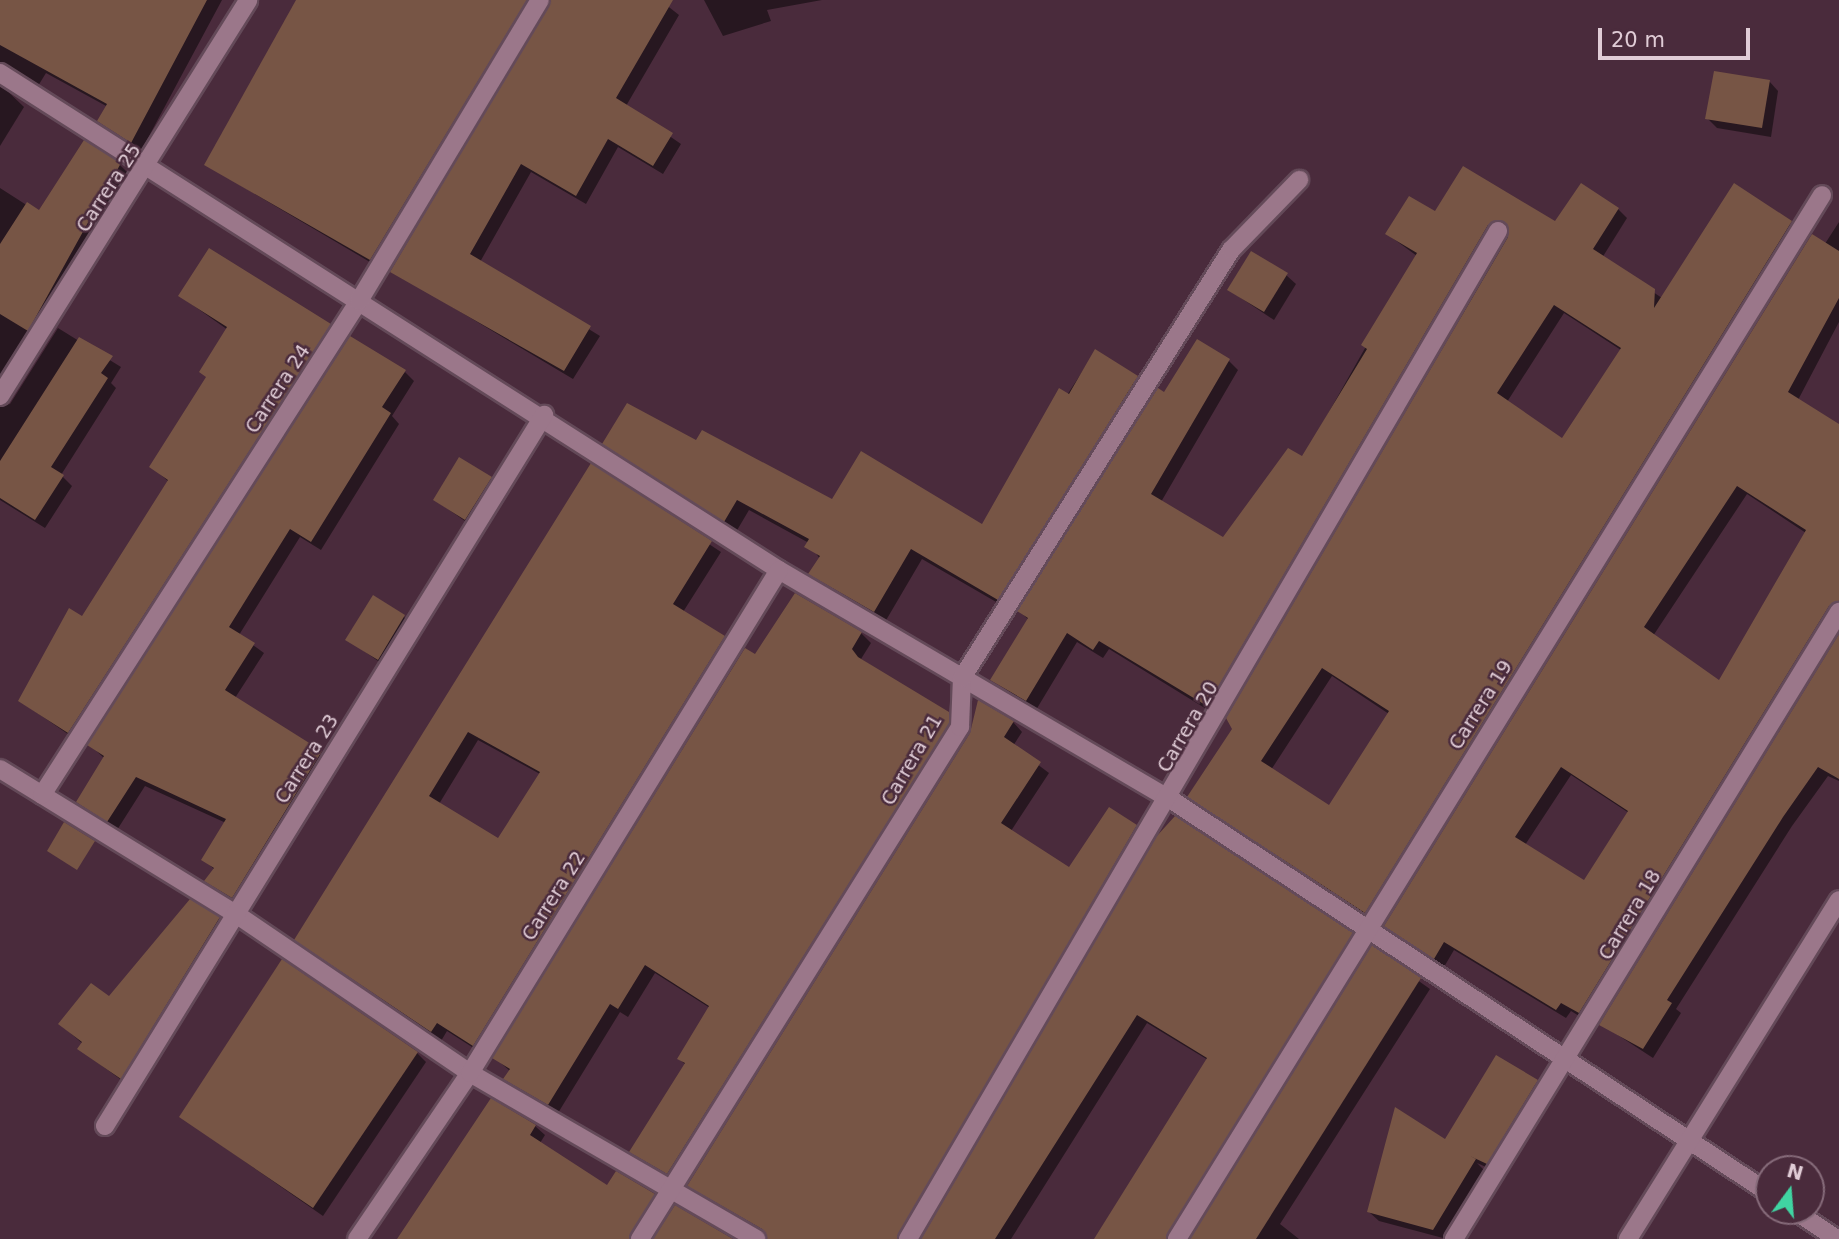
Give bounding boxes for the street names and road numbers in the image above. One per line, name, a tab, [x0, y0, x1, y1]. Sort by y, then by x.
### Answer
street label: Carrera 25	[72, 139, 146, 237]
street label: Carrera 24	[241, 340, 315, 438]
street label: Carrera 19	[1445, 656, 1517, 754]
street label: Carrera 20	[1153, 678, 1223, 776]
street label: Carrera 23	[271, 710, 343, 808]
street label: Carrera 21	[877, 711, 947, 809]
street label: Carrera 22	[518, 847, 590, 945]
street label: Carrera 18	[1594, 866, 1666, 964]

